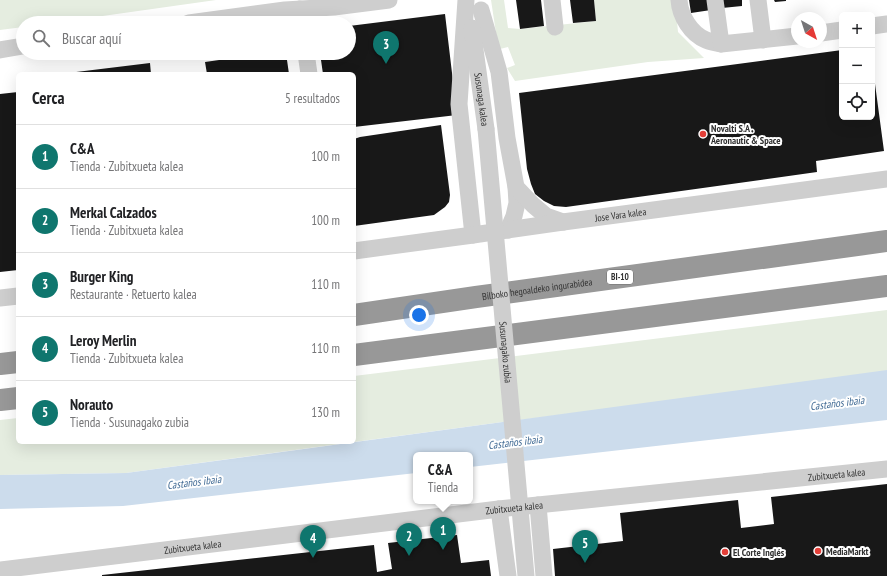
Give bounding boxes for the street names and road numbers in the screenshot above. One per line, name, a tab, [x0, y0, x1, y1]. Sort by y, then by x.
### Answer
street label: Susunaga kalea	[471, 72, 492, 127]
street label: Jose Vara kalea	[593, 205, 647, 225]
road number: BI-10	[607, 270, 633, 284]
street label: Bilboko hegoaldeko ingurabidea	[481, 275, 593, 303]
street label: Susunagako zubia	[496, 321, 515, 384]
street label: Zubitxueta kalea	[807, 465, 866, 484]
street label: Zubitxueta kalea	[485, 499, 544, 518]
street label: Zubitxueta kalea	[163, 537, 222, 557]

